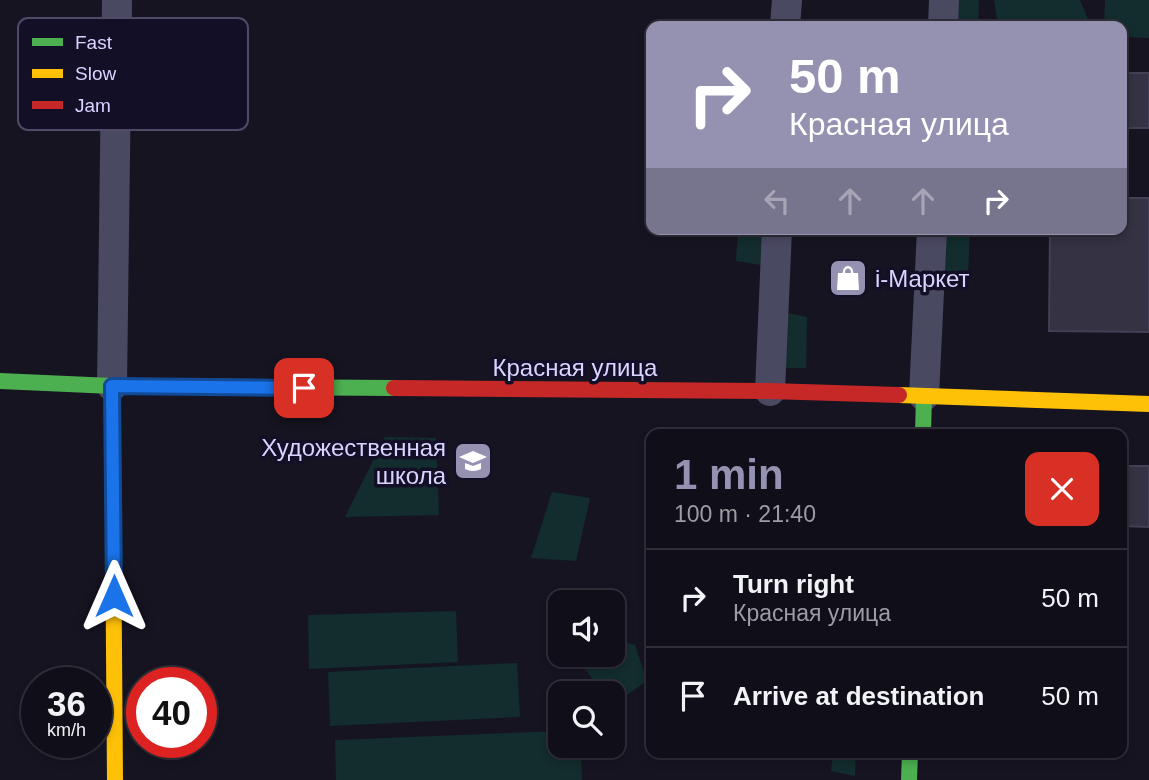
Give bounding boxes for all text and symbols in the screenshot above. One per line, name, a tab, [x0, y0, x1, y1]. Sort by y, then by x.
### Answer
legend	[18, 18, 248, 130]
text: Fast	[75, 32, 113, 53]
icon: right	[674, 49, 765, 140]
text: 50 m	[789, 49, 901, 103]
text: Slow	[75, 63, 116, 84]
text: Jam	[75, 95, 111, 116]
text: Красная улица	[789, 106, 1009, 142]
icon: left	[758, 182, 796, 220]
icon: ahead	[831, 182, 869, 220]
icon: ahead	[904, 182, 942, 220]
icon: right	[977, 182, 1015, 220]
shop icon: i-Маркет	[827, 257, 869, 299]
place label: i-Маркет	[875, 265, 970, 292]
street label: Красная улица	[493, 354, 658, 381]
pin	[274, 358, 334, 418]
icon: arrive	[285, 369, 323, 407]
place label: Художественная школа	[261, 434, 447, 489]
school or university icon: Художественная школа	[452, 440, 494, 482]
text: 1 min	[674, 451, 784, 498]
button: close	[1025, 452, 1099, 526]
text: 100 m · 21:40	[674, 501, 816, 527]
position arrow	[77, 559, 151, 633]
text: Turn right	[733, 569, 854, 599]
icon: right	[674, 579, 712, 617]
text: 50 m	[1041, 583, 1099, 613]
map controls	[548, 590, 625, 758]
button: sound	[548, 590, 625, 667]
text: Красная улица	[733, 600, 891, 626]
speed limit sign: 40	[126, 667, 217, 758]
icon: arrive	[674, 677, 712, 715]
button: search	[548, 681, 625, 758]
text: Arrive at destination	[733, 681, 984, 711]
text: 50 m	[1041, 681, 1099, 711]
text: 36	[47, 684, 86, 723]
text: km/h	[47, 720, 86, 740]

